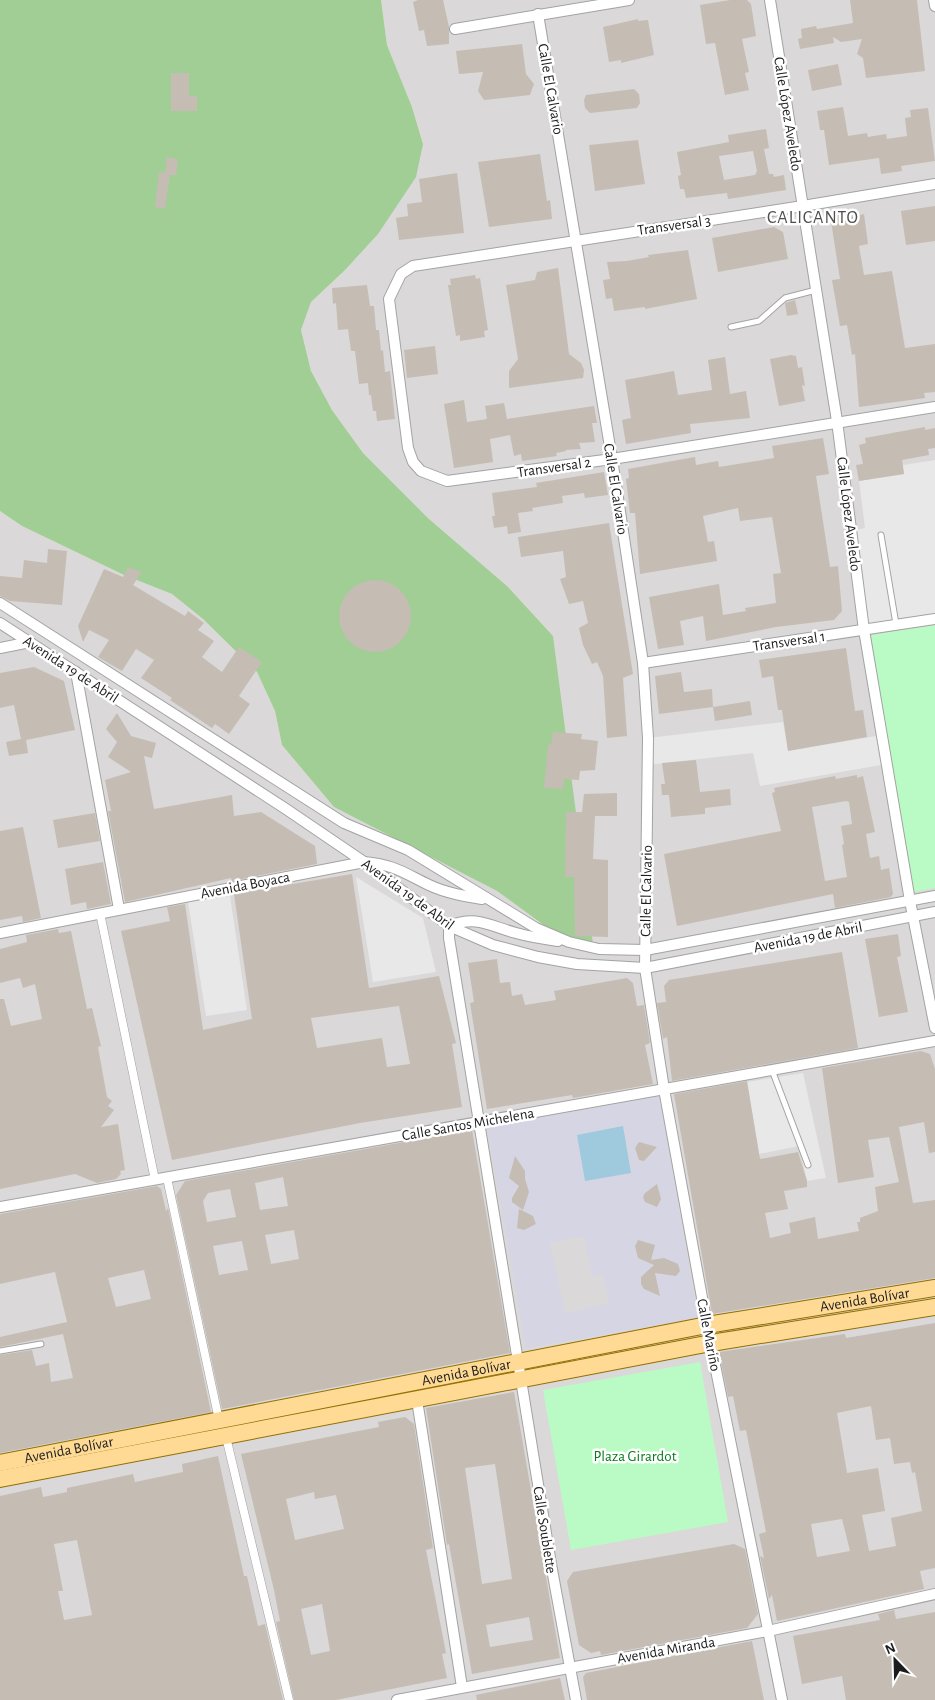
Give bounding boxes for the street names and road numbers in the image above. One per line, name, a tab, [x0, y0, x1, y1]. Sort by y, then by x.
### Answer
street label: Calle El Calvario	[535, 42, 566, 136]
street label: Calle López Aveledo	[771, 56, 804, 172]
street label: Transversal 3	[636, 213, 712, 238]
street label: Calle El Calvario	[601, 442, 630, 536]
street label: Transversal 2	[516, 455, 592, 480]
street label: Calle López Aveledo	[834, 456, 863, 572]
street label: Transversal 1	[752, 629, 826, 654]
street label: Avenida 19 de Abril	[20, 633, 121, 706]
street label: Calle El Calvario	[638, 845, 655, 937]
street label: Avenida 19 de Abril	[359, 856, 457, 933]
street label: Avenida Boyaca	[199, 869, 291, 902]
street label: Avenida 19 de Abril	[753, 920, 864, 955]
street label: Calle Santos Michelena	[401, 1105, 535, 1144]
street label: Avenida Bolívar	[819, 1285, 911, 1315]
street label: Calle Mariño	[694, 1298, 723, 1373]
street label: Avenida Bolívar	[420, 1356, 512, 1389]
street label: Avenida Bolívar	[23, 1434, 115, 1466]
street label: Calle Soublette	[530, 1485, 559, 1575]
street label: Avenida Miranda	[616, 1634, 716, 1667]

